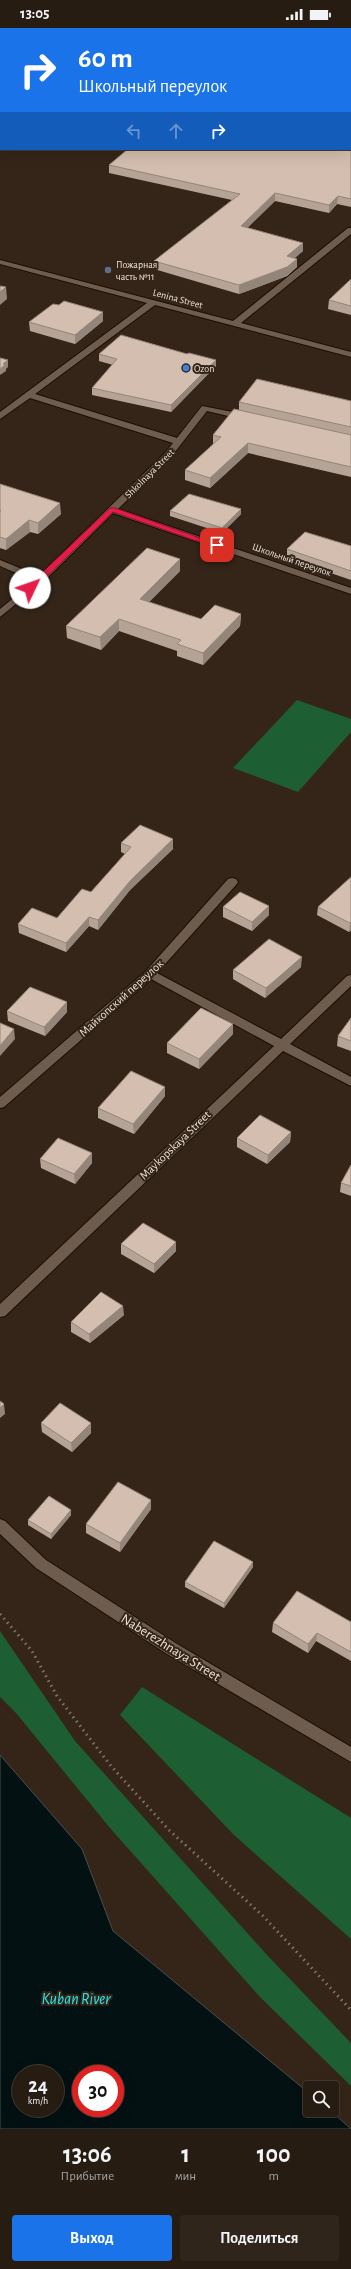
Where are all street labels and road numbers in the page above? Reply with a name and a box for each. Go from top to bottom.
street label: Lenina Street [152,288,205,311]
street label: Shkolnaya Street [123,447,177,500]
street label: Школьный переулок [251,542,333,578]
street label: Майкопский переулок [77,957,166,1039]
street label: Maykopskaya Street [137,1108,213,1182]
street label: Naberezhnaya Street [118,1612,223,1684]

